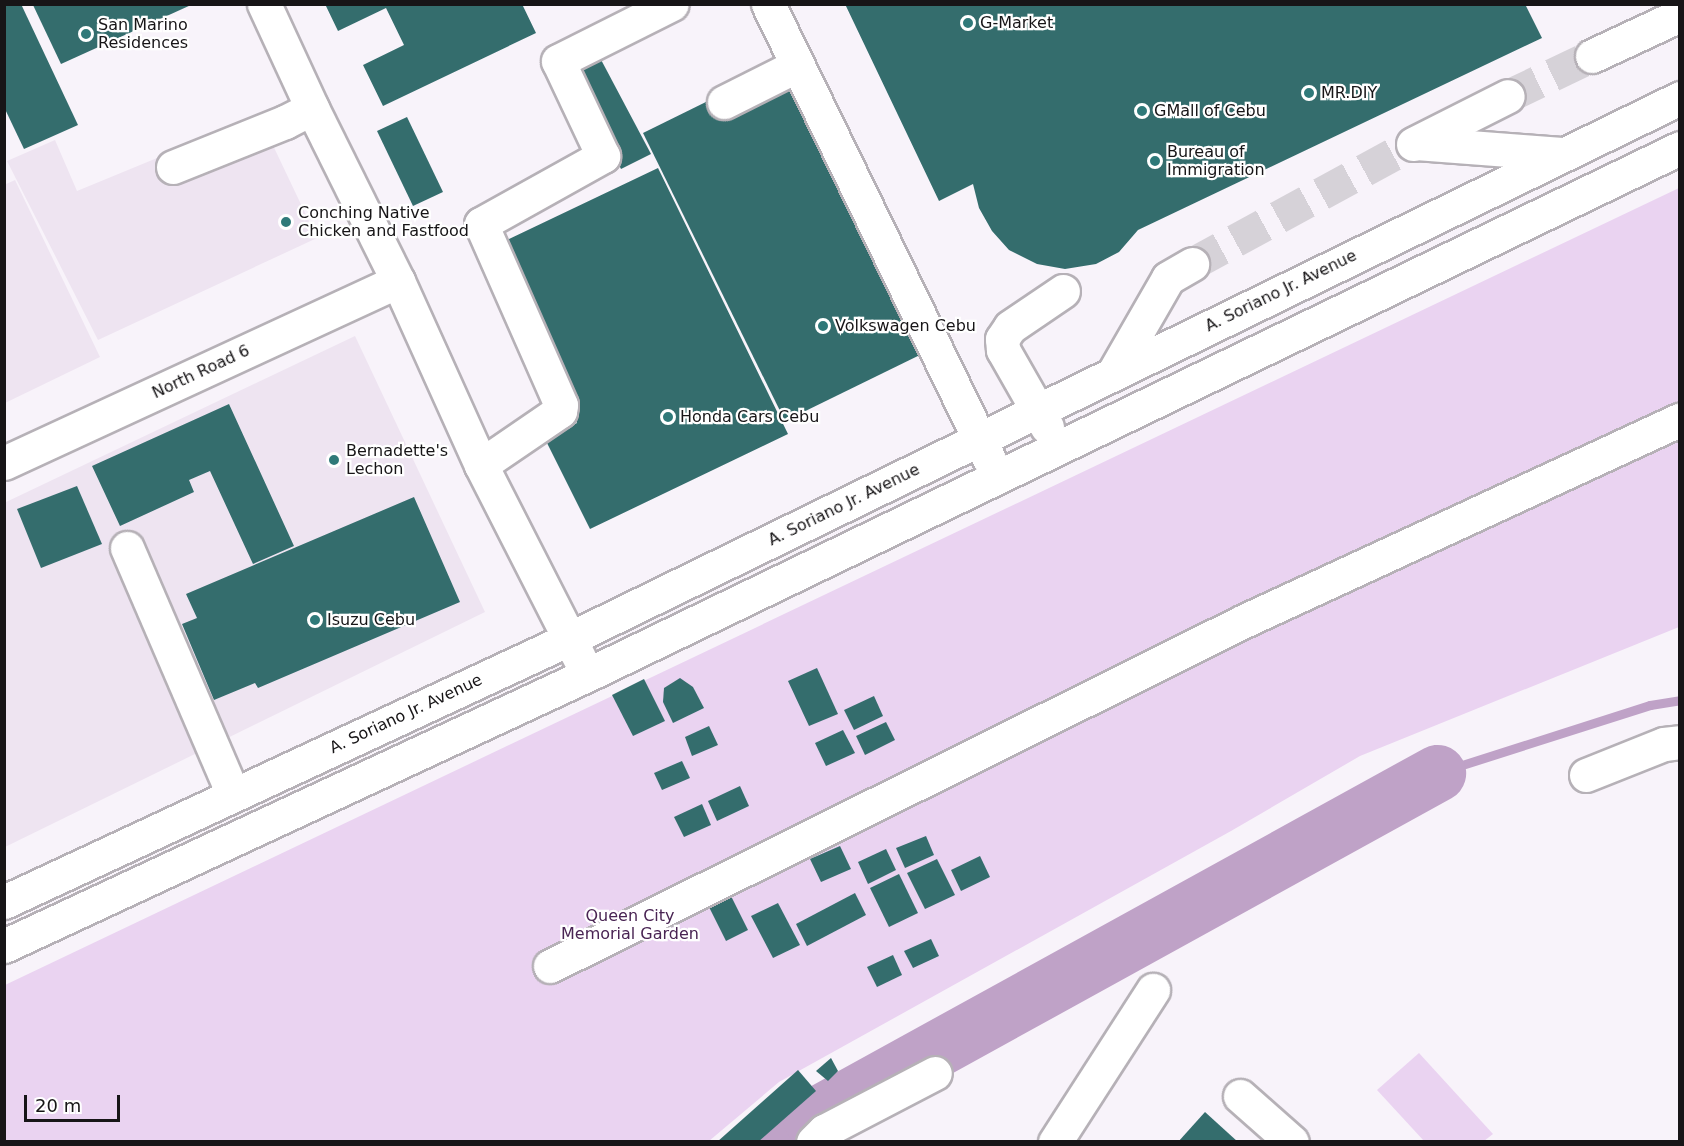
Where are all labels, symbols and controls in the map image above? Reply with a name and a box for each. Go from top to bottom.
place label: G-Market [980,13,1053,33]
place label: San Marino Residences [98,15,188,53]
marker: G-Market [961,16,975,30]
marker: San Marino Residences [79,27,93,41]
place label: MR.DIY [1321,83,1377,103]
marker: MR.DIY [1302,86,1316,100]
place label: GMall of Cebu [1154,101,1266,121]
marker: GMall of Cebu [1135,104,1149,118]
place label: Bureau of Immigration [1167,142,1265,180]
marker: Bureau of Immigration [1148,154,1162,168]
place label: Conching Native Chicken and Fastfood [298,203,469,241]
marker: Conching Native Chicken and Fastfood [279,215,293,229]
street label: A. Soriano Jr. Avenue [1202,246,1360,336]
place label: Volkswagen Cebu [835,316,976,336]
marker: Volkswagen Cebu [816,319,830,333]
street label: North Road 6 [149,341,253,403]
place label: Honda Cars Cebu [680,407,819,427]
marker: Honda Cars Cebu [661,410,675,424]
place label: Bernadette's Lechon [346,441,448,479]
marker: Bernadette's Lechon [327,453,341,467]
street label: A. Soriano Jr. Avenue [765,460,923,550]
place label: Isuzu Cebu [327,610,415,630]
marker: Isuzu Cebu [308,613,322,627]
street label: A. Soriano Jr. Avenue [327,670,485,758]
park label: Queen City Memorial Garden [561,906,699,944]
scale bar [27,1083,123,1121]
text: 20 m [35,1095,81,1116]

